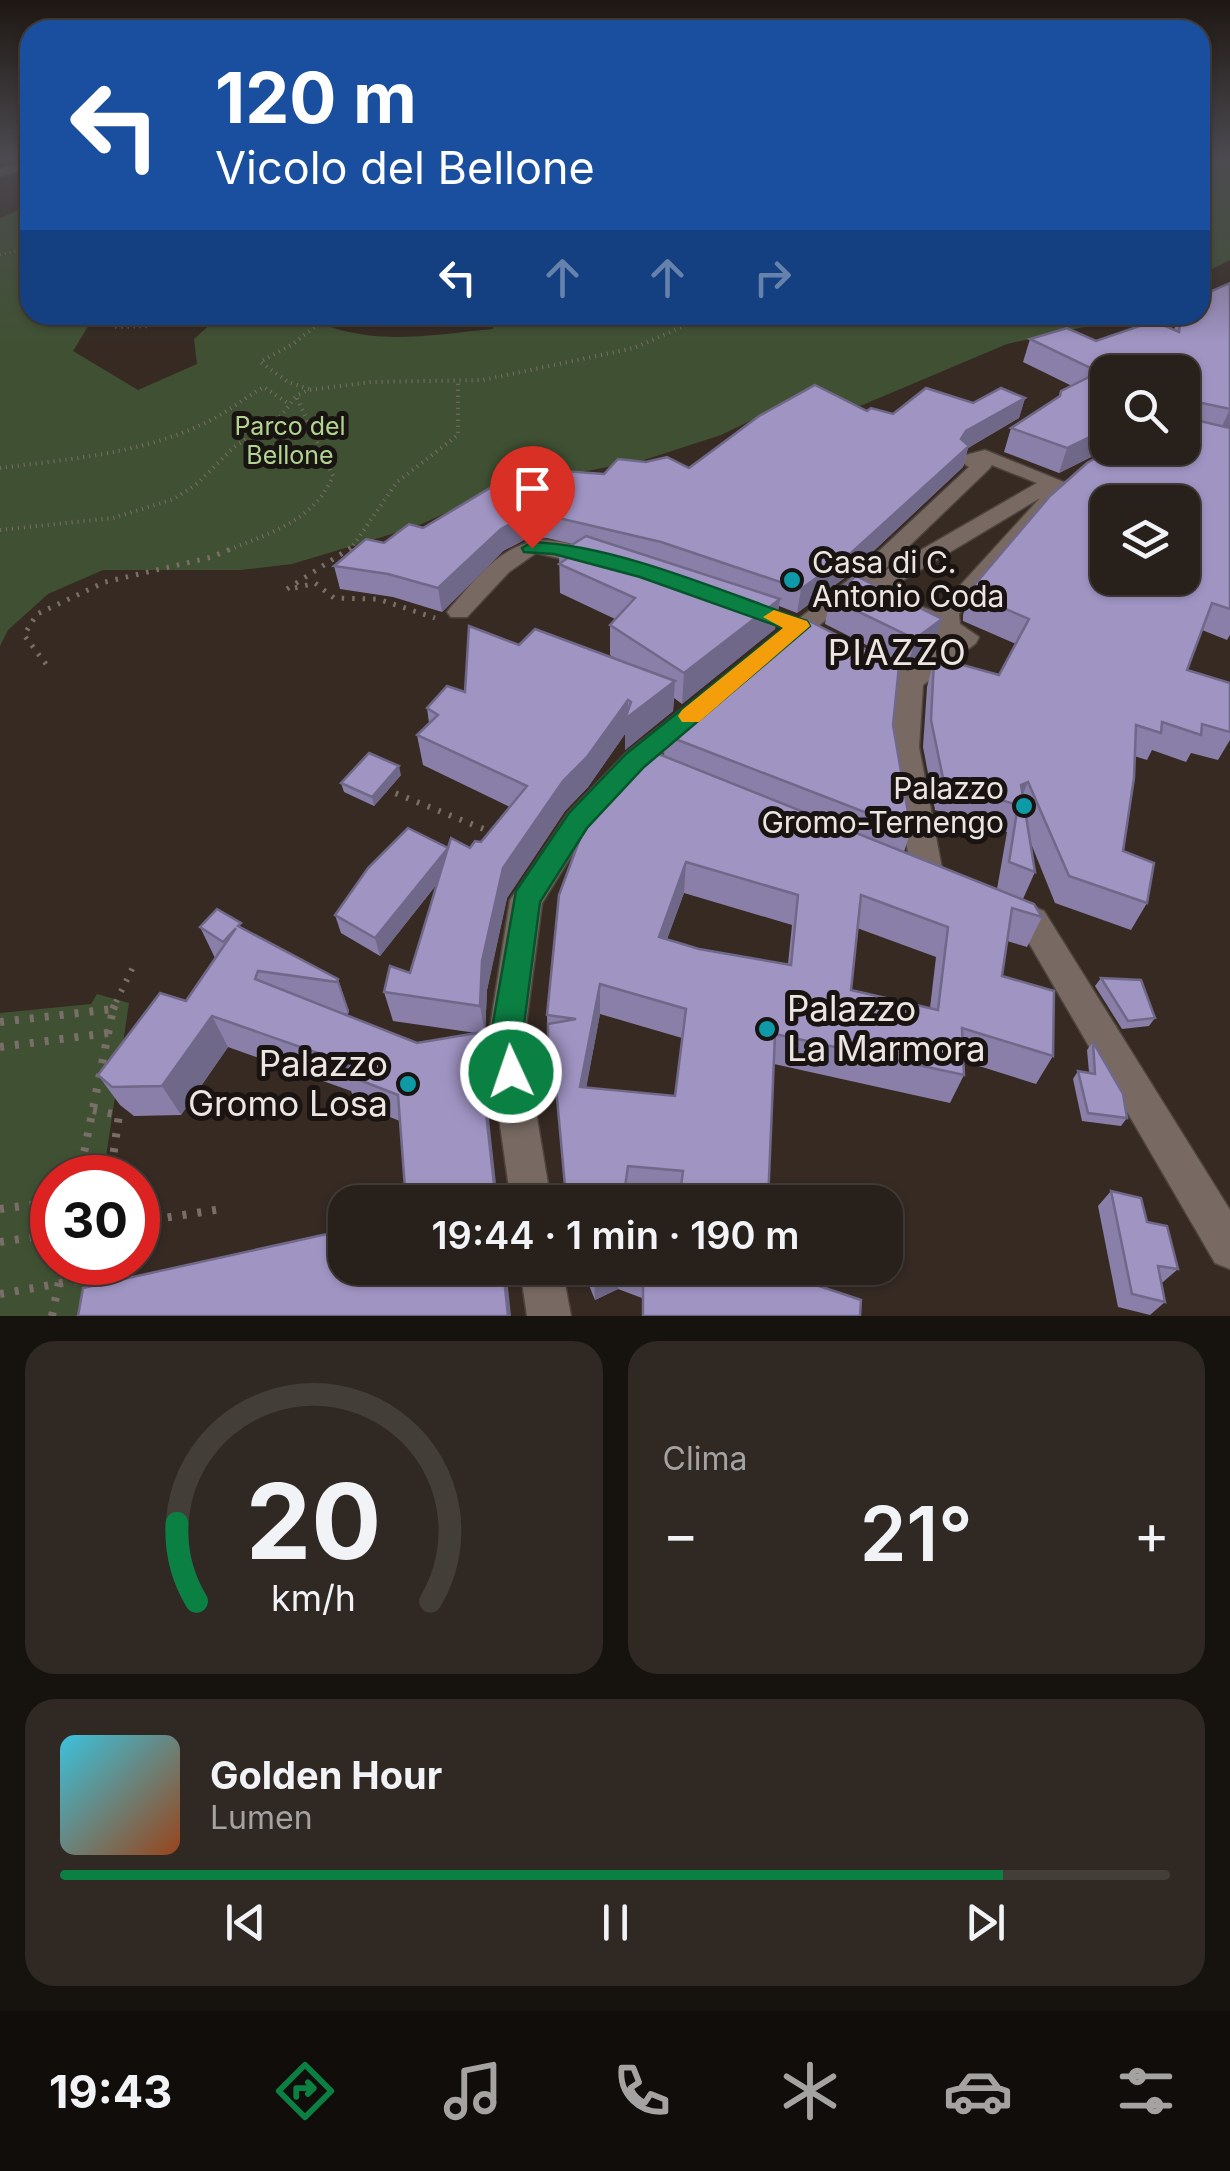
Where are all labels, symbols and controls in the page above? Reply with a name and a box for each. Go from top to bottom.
text: 120 m [215,55,417,140]
icon: left [50,60,180,190]
text: Vicolo del Bellone [215,140,595,195]
icon: left [430,250,485,305]
icon: ahead [535,250,590,305]
icon: ahead [640,250,695,305]
icon: right [745,250,800,305]
map controls [1090,355,1200,595]
button: search [1090,355,1200,465]
park label: Parco del Bellone [234,411,346,470]
pin [490,446,575,549]
icon: arrive [505,461,560,516]
button: layers [1090,485,1200,595]
place label: Casa di C. Antonio Coda [812,544,1004,614]
marker: Casa di C. Antonio Coda [781,569,803,591]
district label: PIAZZO [828,631,968,673]
place label: Palazzo Gromo-Ternengo [761,770,1004,840]
marker: Palazzo Gromo-Ternengo [1013,795,1035,817]
place label: Palazzo La Marmora [787,987,986,1069]
marker: Palazzo La Marmora [756,1018,778,1040]
position arrow [459,1020,563,1124]
place label: Palazzo Gromo Losa [188,1042,388,1124]
marker: Palazzo Gromo Losa [397,1073,419,1095]
speed limit sign: 30 [30,1155,160,1285]
text: 19:44 · 1 min · 190 m [432,1212,799,1258]
text: Clima [663,1439,747,1478]
text: 20 [246,1458,382,1584]
text: 21° [860,1488,973,1579]
text: − [663,1501,699,1567]
text: + [1134,1501,1170,1567]
text: km/h [271,1576,356,1620]
text: Golden Hour [210,1752,442,1798]
text: Lumen [210,1798,313,1837]
icon: previous [218,1895,273,1950]
icon: pause [588,1895,643,1950]
icon: next [958,1895,1013,1950]
icon: directions [270,2056,340,2126]
icon: music [438,2056,508,2126]
icon: phone [607,2056,677,2126]
icon: climate [775,2056,845,2126]
icon: car [943,2056,1013,2126]
icon: filters [1111,2056,1181,2126]
text: 19:43 [49,2064,172,2119]

